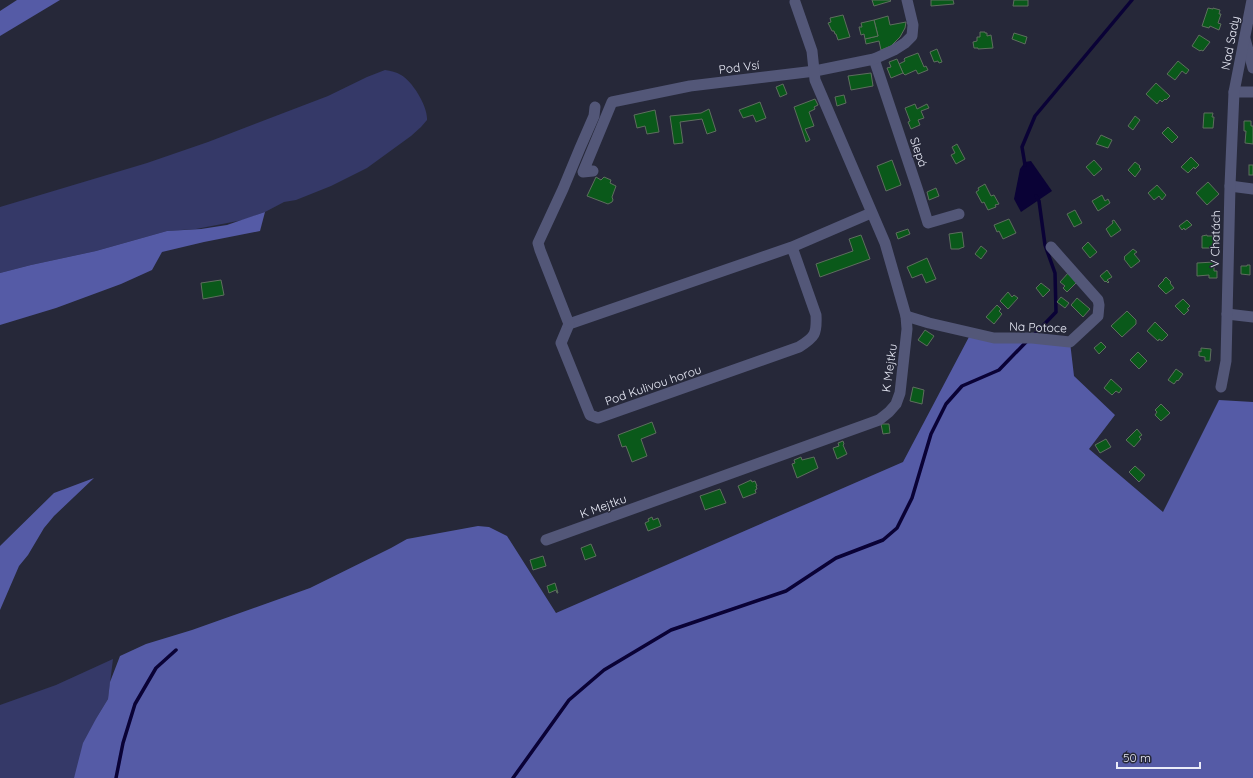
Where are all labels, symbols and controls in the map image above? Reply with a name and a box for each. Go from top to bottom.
street label: Nad Sady [1217,15,1243,71]
street label: Pod Vsí [718,57,761,77]
street label: Slepá [907,135,931,169]
street label: V Chatách [1207,210,1223,268]
street label: Na Potoce [1009,318,1067,336]
street label: K Mejtku [878,343,900,393]
street label: Pod Kulivou horou [603,361,703,409]
street label: K Mejtku [578,491,628,521]
scale bar [1117,744,1200,770]
text: 50 m [1123,750,1151,765]

